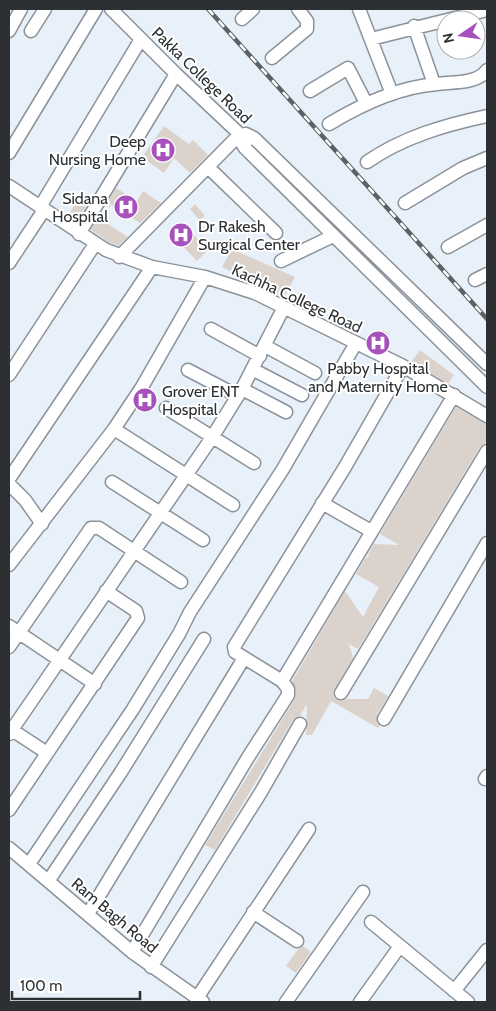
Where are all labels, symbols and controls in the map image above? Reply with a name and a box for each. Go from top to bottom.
north arrow [436,10,486,60]
street label: Pakka College Road [148,23,255,128]
text: N [438,31,458,45]
place label: Deep Nursing Home [49,132,146,169]
hospital icon: Deep Nursing Home [150,137,176,163]
place label: Sidana Hospital [52,189,108,226]
hospital icon: Sidana Hospital [113,194,139,220]
place label: Dr Rakesh Surgical Center [198,217,301,254]
hospital icon: Dr Rakesh Surgical Center [168,222,194,248]
street label: Kachha College Road [229,260,365,337]
hospital icon: Pabby Hospital and Maternity Home [365,330,391,356]
place label: Pabby Hospital and Maternity Home [308,359,448,396]
place label: Grover ENT Hospital [162,382,240,419]
hospital icon: Grover ENT Hospital [132,387,158,413]
street label: Ram Bagh Road [68,874,162,957]
scale bar [12,968,140,1000]
text: 100 m [20,977,62,995]

